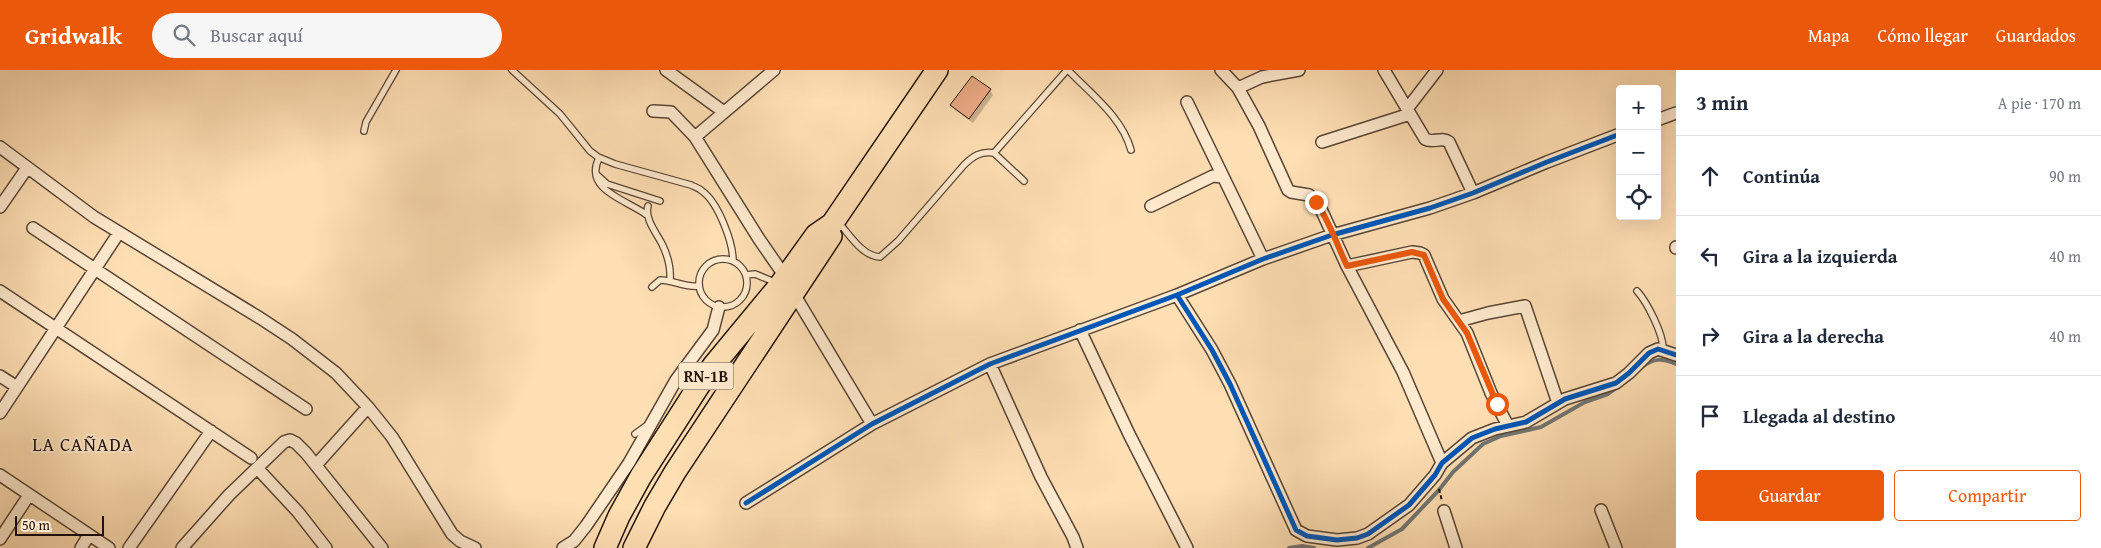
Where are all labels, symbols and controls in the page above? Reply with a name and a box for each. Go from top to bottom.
search box [152,13,502,58]
text: Gridwalk [25,18,122,53]
icon: search [170,21,198,49]
text: Buscar aquí [210,21,303,49]
text: Mapa [1808,22,1850,49]
text: Cómo llegar [1878,22,1968,49]
text: Guardados [1996,22,2076,49]
map controls [1616,85,1661,220]
button: + [1616,85,1661,130]
text: 3 min [1696,87,1748,118]
text: A pie · 170 m [1998,91,2081,115]
button: − [1616,130,1661,175]
icon: ahead [1696,162,1724,190]
text: Continúa [1743,162,1820,190]
text: 90 m [2049,164,2081,188]
button: locate [1616,175,1661,220]
route end [1305,191,1328,214]
icon: left [1696,242,1724,270]
text: Gira a la izquierda [1743,242,1898,270]
text: 40 m [2049,244,2081,268]
icon: right [1696,322,1724,350]
text: Gira a la derecha [1743,322,1884,350]
text: 40 m [2049,324,2081,348]
road number: RN-1B [678,362,734,390]
route start [1486,393,1509,416]
icon: arrive [1696,402,1724,430]
text: Llegada al destino [1743,402,1895,430]
district label: LA CAÑADA [32,430,134,458]
button: Guardar [1696,470,1884,521]
button: Compartir [1894,470,2081,521]
scale bar [15,513,104,536]
text: 50 m [22,515,50,535]

